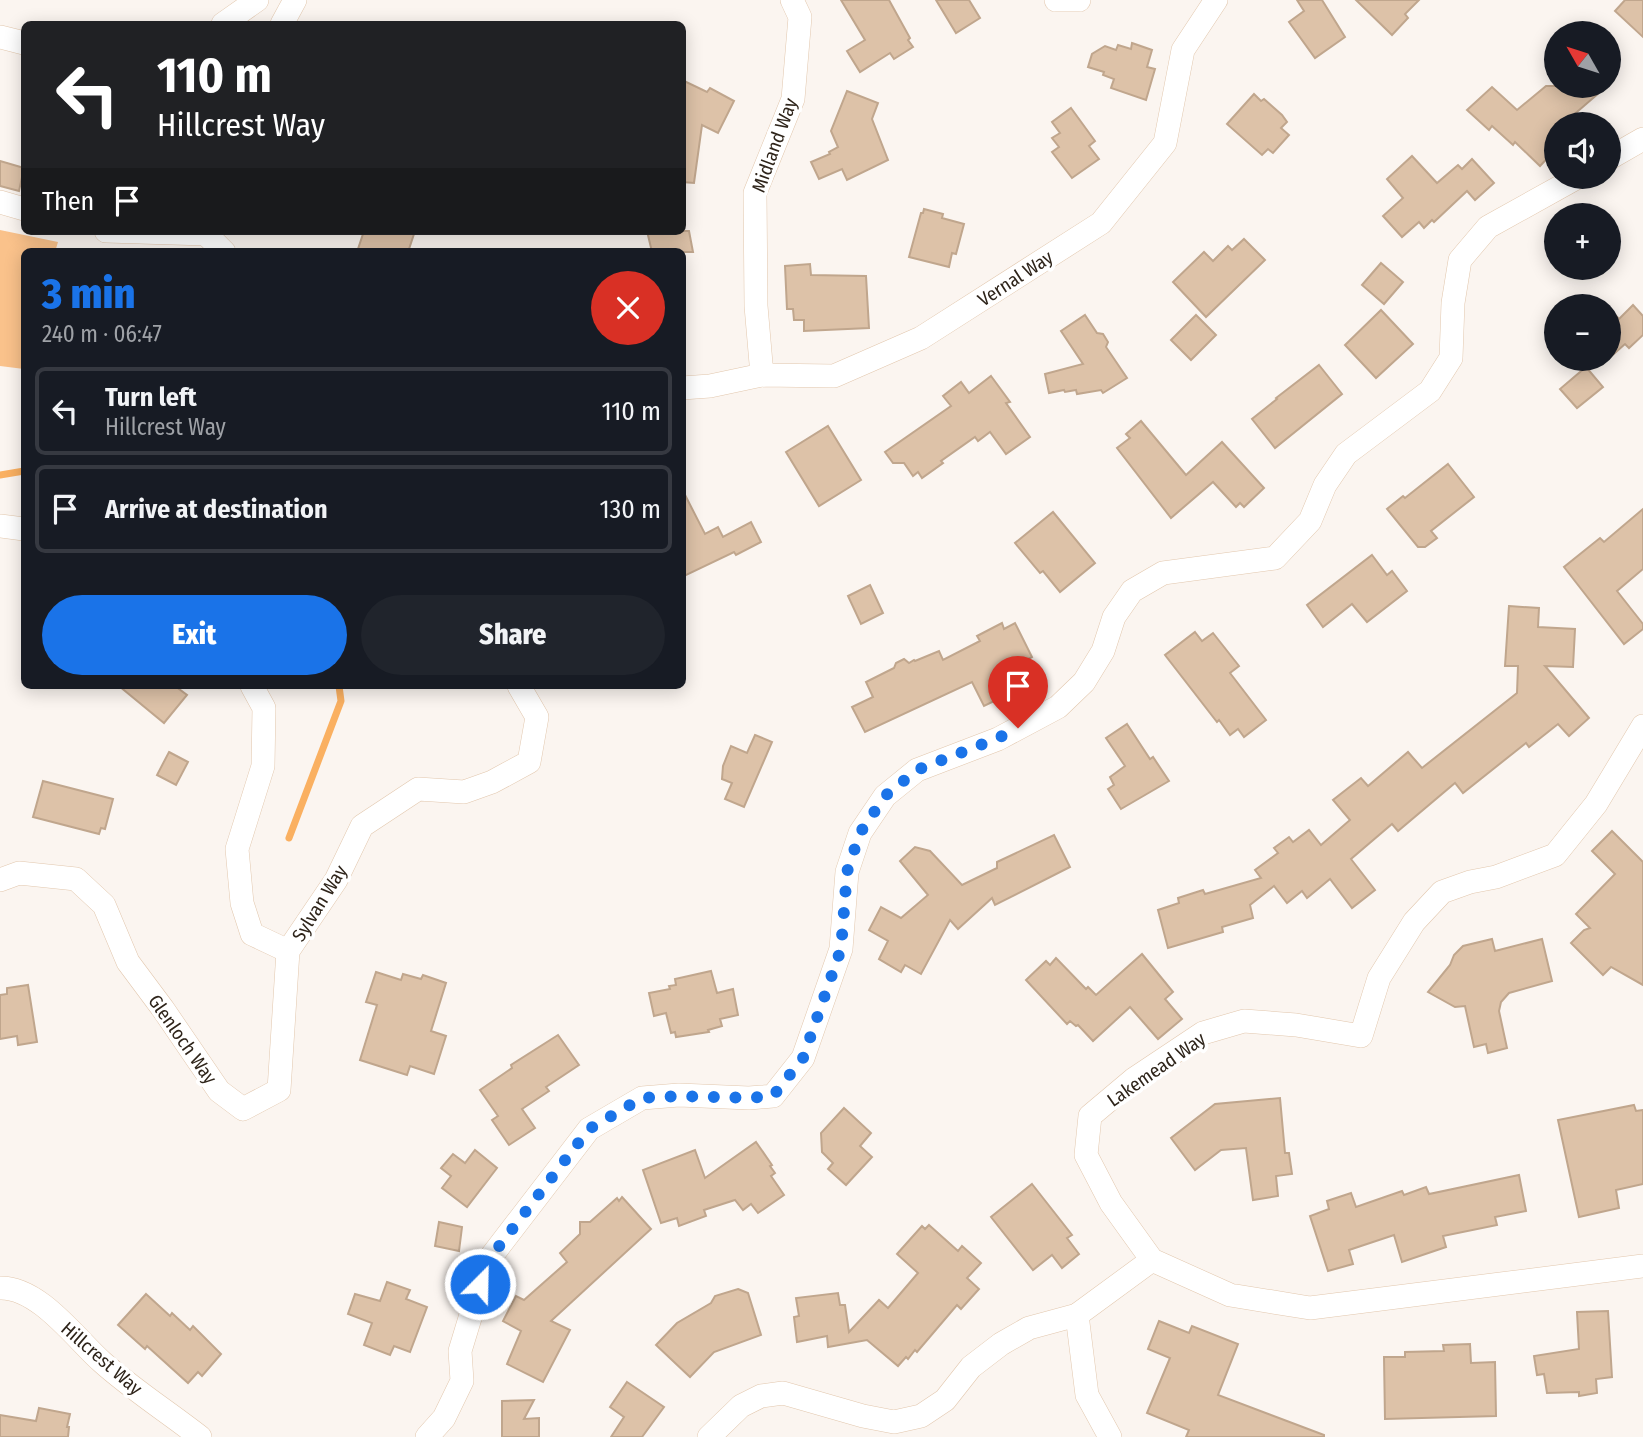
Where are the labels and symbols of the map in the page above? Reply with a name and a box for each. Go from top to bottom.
north arrow [1544,21,1620,98]
street label: Midland Way [747,94,802,195]
street label: Vernal Way [973,245,1058,311]
pin [988,656,1048,728]
street label: Sylvan Way [287,860,352,946]
street label: Glenloch Way [143,990,222,1089]
street label: Lakemead Way [1103,1027,1210,1112]
position arrow [443,1247,517,1321]
street label: Hillcrest Way [56,1317,147,1400]

